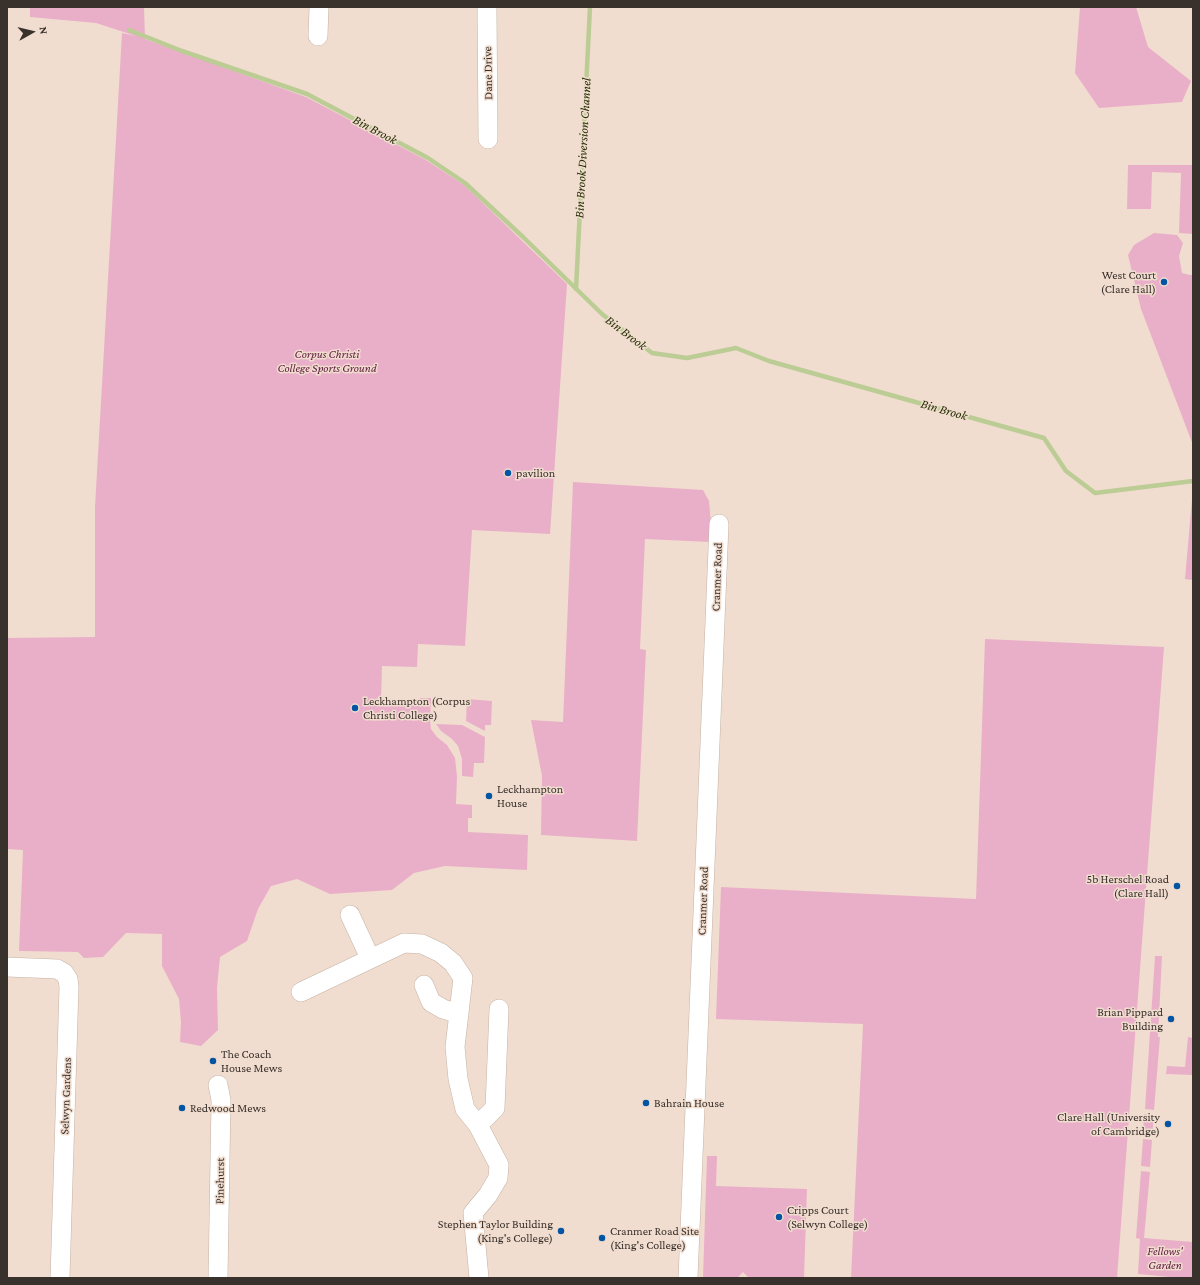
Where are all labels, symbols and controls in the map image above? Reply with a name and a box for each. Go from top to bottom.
north arrow [12,12,52,52]
text: N [37,26,50,35]
street label: Dane Drive [480,46,496,100]
water label: Bin Brook Diversion Channel [572,77,594,219]
water label: Bin Brook [350,112,400,148]
place label: West Court (Clare Hall) [1101,268,1156,296]
marker: West Court (Clare Hall) [1159,277,1169,287]
water label: Bin Brook [602,312,650,354]
park label: Corpus Christi College Sports Ground [277,347,377,375]
water label: Bin Brook [919,396,969,424]
place label: pavilion [516,466,555,480]
marker: pavilion [503,468,513,478]
street label: Cranmer Road [709,542,725,612]
place label: Leckhampton (Corpus Christi College) [363,694,470,722]
marker: Leckhampton (Corpus Christi College) [350,703,360,713]
place label: Leckhampton House [497,782,563,810]
marker: Leckhampton House [484,791,494,801]
street label: Cranmer Road [695,866,711,936]
place label: 5b Herschel Road (Clare Hall) [1087,872,1169,900]
marker: 5b Herschel Road (Clare Hall) [1172,881,1182,891]
place label: Brian Pippard Building [1097,1005,1163,1033]
marker: Brian Pippard Building [1166,1014,1176,1024]
place label: The Coach House Mews [221,1047,282,1075]
marker: The Coach House Mews [208,1056,218,1066]
street label: Selwyn Gardens [57,1057,75,1135]
place label: Bahrain House [654,1096,724,1110]
marker: Bahrain House [641,1098,651,1108]
place label: Redwood Mews [190,1101,266,1115]
marker: Redwood Mews [177,1103,187,1113]
place label: Clare Hall (University of Cambridge) [1057,1110,1160,1138]
marker: Clare Hall (University of Cambridge) [1163,1119,1173,1129]
street label: Pinehurst [212,1158,228,1204]
place label: Cripps Court (Selwyn College) [787,1203,868,1231]
marker: Cripps Court (Selwyn College) [774,1212,784,1222]
place label: Stephen Taylor Building (King's College) [438,1217,553,1245]
place label: Cranmer Road Site (King's College) [610,1224,699,1252]
marker: Stephen Taylor Building (King's College) [556,1226,566,1236]
marker: Cranmer Road Site (King's College) [597,1233,607,1243]
park label: Fellows' Garden [1147,1244,1183,1272]

